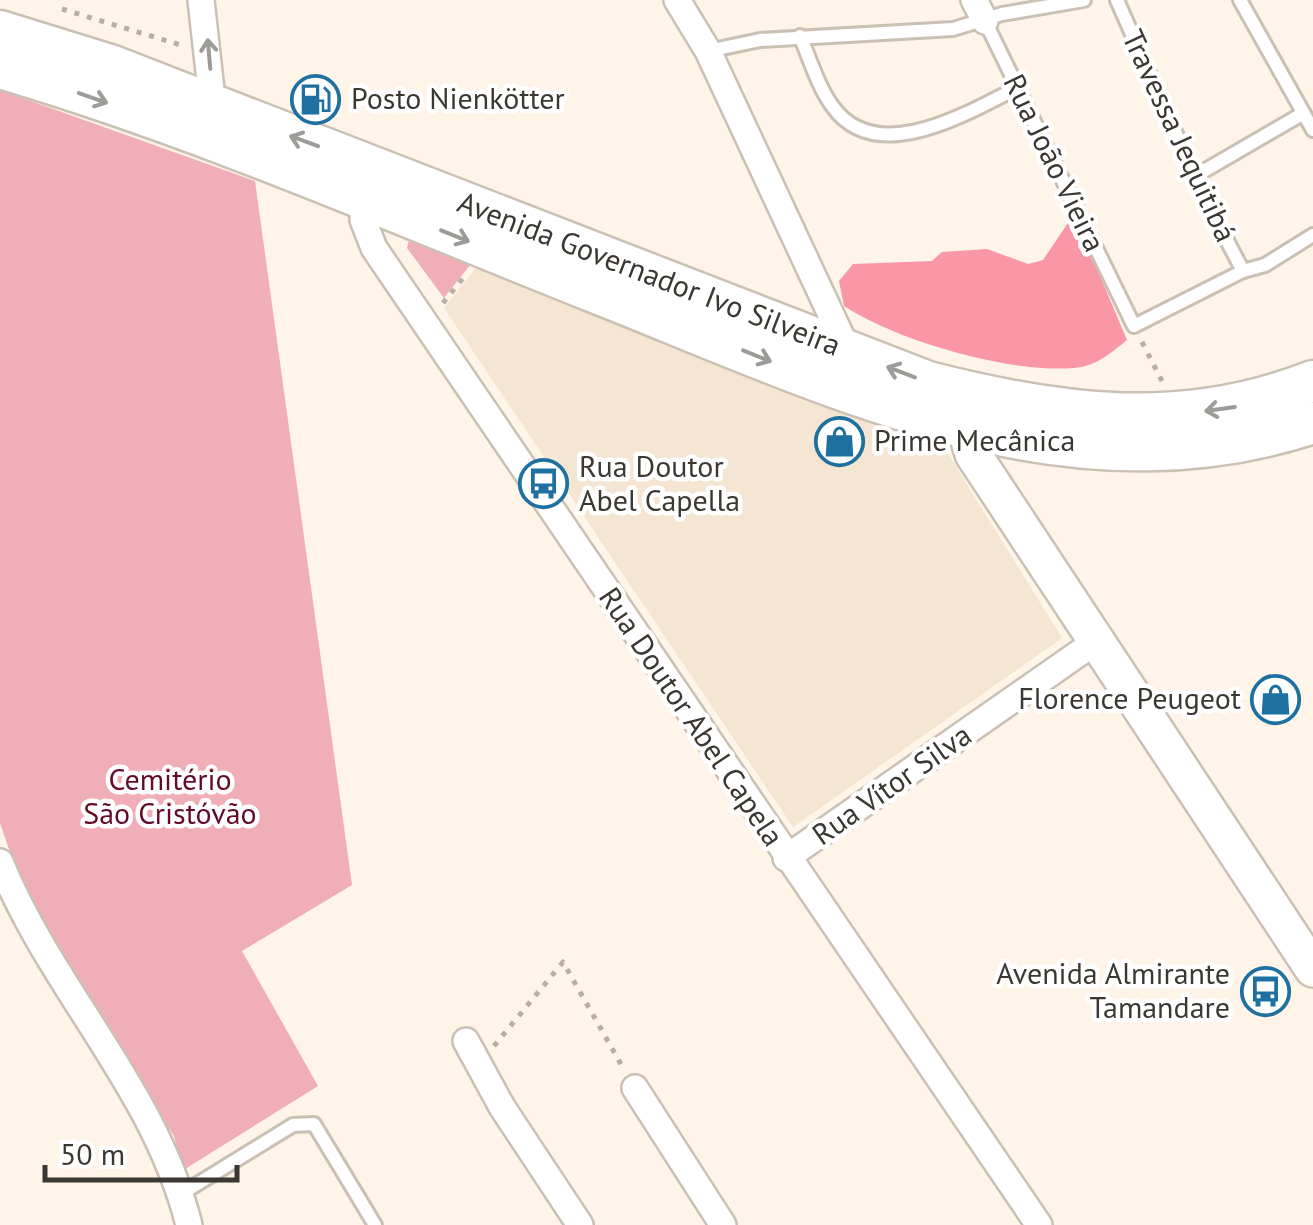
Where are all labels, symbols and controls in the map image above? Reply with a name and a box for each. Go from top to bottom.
street label: Travessa Jequitibá [1114,23,1246,248]
one-way arrow [199,38,218,70]
street label: Rua João Vieira [996,67,1115,258]
fuel station icon: Posto Nienkötter [290,73,342,125]
place label: Posto Nienkötter [351,78,565,117]
one-way arrow [76,90,107,108]
one-way arrow [288,130,320,148]
street label: Avenida Governador Ivo Silveira [453,181,846,364]
one-way arrow [439,229,469,247]
one-way arrow [741,348,772,366]
one-way arrow [886,361,916,379]
one-way arrow [1204,401,1237,419]
shop icon: Prime Mecânica [813,415,865,467]
place label: Prime Mecânica [874,420,1075,459]
place label: Rua Doutor Abel Capella [579,446,740,519]
bus stop icon: Rua Doutor Abel Capella [518,458,570,510]
street label: Rua Doutor Abel Capela [591,579,793,853]
shop icon: Florence Peugeot [1250,673,1302,725]
place label: Florence Peugeot [1018,678,1241,717]
street label: Rua Vítor Silva [804,715,978,853]
park label: Cemitério São Cristóvão [83,759,257,832]
place label: Avenida Almirante Tamandare [996,953,1230,1026]
bus stop icon: Avenida Almirante Tamandare [1239,965,1291,1017]
scale bar [45,1120,238,1182]
text: 50 m [60,1134,125,1173]

